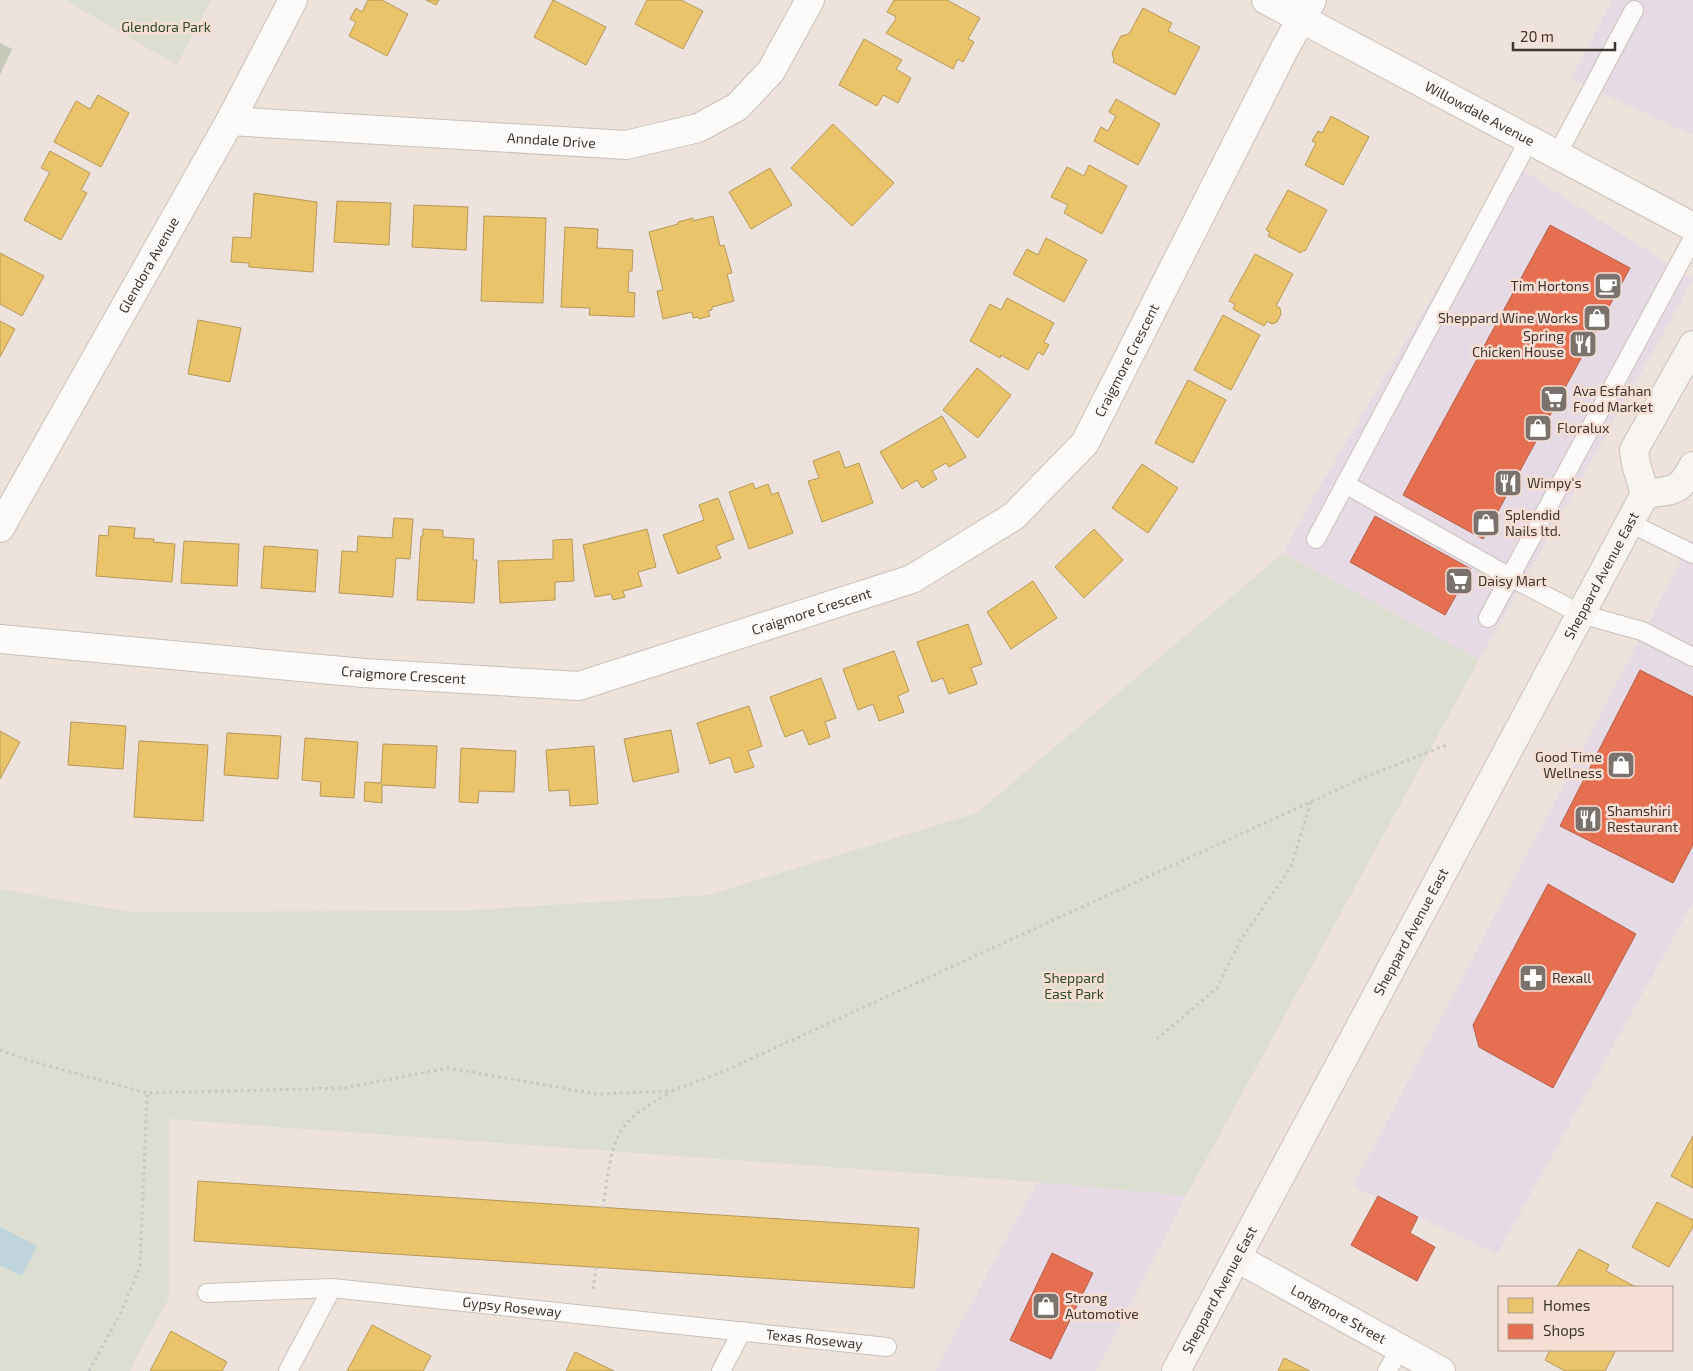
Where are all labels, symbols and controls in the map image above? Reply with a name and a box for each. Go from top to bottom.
park label: Glendora Park [121,18,211,35]
scale bar [1513,20,1616,52]
text: 20 m [1520,27,1554,45]
street label: Willowdale Avenue [1422,77,1538,149]
street label: Anndale Drive [507,129,596,151]
street label: Glendora Avenue [114,214,182,316]
cafe icon: Tim Hortons [1593,271,1623,301]
place label: Tim Hortons [1511,277,1589,294]
street label: Craigmore Crescent [1091,301,1162,420]
shop icon: Sheppard Wine Works [1582,303,1612,333]
place label: Sheppard Wine Works [1438,309,1578,326]
place label: Spring Chicken House [1472,327,1564,360]
restaurant icon: Spring Chicken House [1568,329,1598,359]
place label: Ava Esfahan Food Market [1573,382,1653,415]
supermarket icon: Ava Esfahan Food Market [1539,384,1569,414]
shop icon: Floralux [1523,413,1553,443]
place label: Floralux [1557,419,1610,436]
restaurant icon: Wimpy's [1493,468,1523,498]
place label: Wimpy's [1527,474,1582,491]
place label: Splendid Nails ltd. [1505,506,1561,539]
shop icon: Splendid Nails ltd. [1471,508,1501,538]
street label: Sheppard Avenue East [1560,509,1642,642]
supermarket icon: Daisy Mart [1444,566,1474,596]
place label: Daisy Mart [1478,572,1547,589]
street label: Craigmore Crescent [749,584,873,638]
street label: Craigmore Crescent [340,662,466,687]
place label: Good Time Wellness [1535,748,1602,781]
shop icon: Good Time Wellness [1606,750,1636,780]
place label: Shamshiri Restaurant [1607,802,1678,835]
restaurant icon: Shamshiri Restaurant [1573,804,1603,834]
street label: Sheppard Avenue East [1369,865,1451,998]
pharmacy icon: Rexall [1518,963,1548,993]
park label: Sheppard East Park [1044,969,1104,1002]
place label: Rexall [1552,969,1592,986]
street label: Sheppard Avenue East [1178,1223,1260,1356]
street label: Longmore Street [1288,1281,1389,1347]
legend [1498,1286,1673,1351]
place label: Strong Automotive [1065,1289,1139,1322]
shop icon: Strong Automotive [1031,1291,1061,1321]
street label: Gypsy Roseway [462,1293,563,1320]
text: Homes [1543,1296,1590,1314]
text: Shops [1543,1321,1585,1339]
street label: Texas Roseway [765,1325,864,1352]

